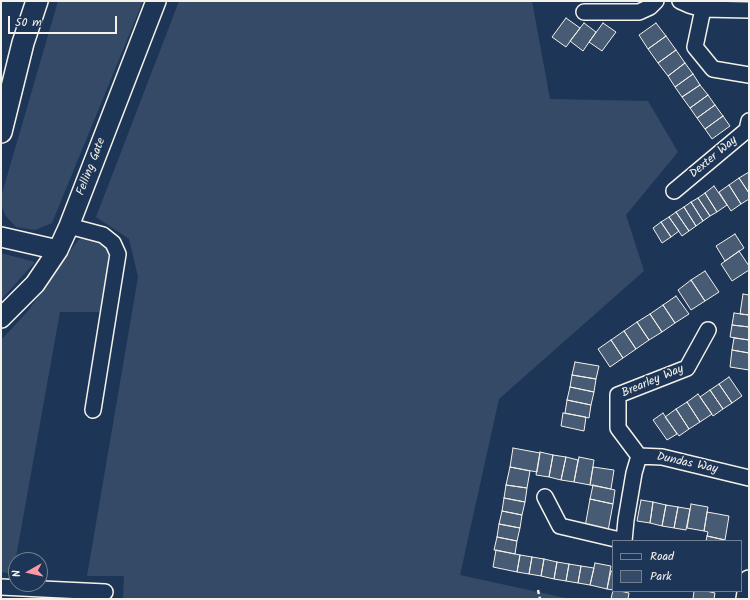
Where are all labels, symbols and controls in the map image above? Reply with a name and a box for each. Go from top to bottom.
scale bar [10,8,119,34]
text: 50 m [15,13,42,32]
street label: Dexter Way [687,134,741,182]
street label: Felling Gate [74,136,110,198]
street label: Brearley Way [620,362,686,402]
street label: Dundas Way [655,451,719,477]
legend [612,540,742,592]
text: Road [650,547,674,566]
north arrow [8,552,48,592]
text: Park [650,567,672,586]
text: N [8,569,27,578]

